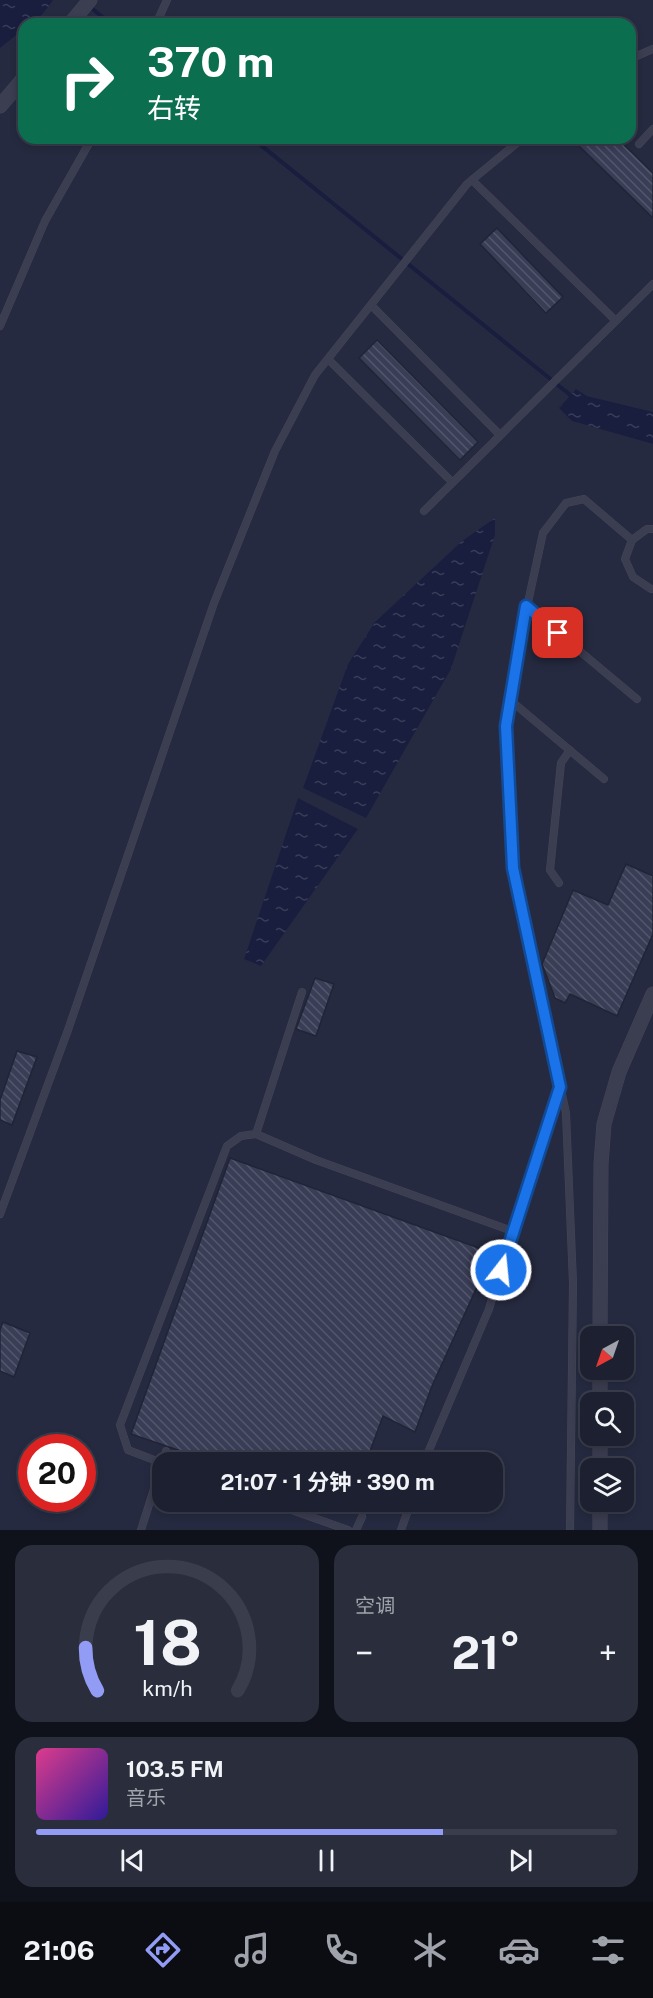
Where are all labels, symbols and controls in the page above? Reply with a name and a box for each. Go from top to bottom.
text: 370 m [147,37,274,86]
icon: right [48,42,126,120]
text: 右转 [147,92,201,124]
pin [532,607,583,658]
icon: arrive [541,616,574,649]
position arrow [469,1238,533,1302]
north arrow [580,1326,634,1380]
map controls [580,1326,634,1512]
button: search [580,1392,634,1446]
speed limit sign: 20 [18,1434,96,1512]
button: layers [580,1458,634,1512]
text: 21:07 · 1 分钟 · 390 m [220,1469,435,1495]
text: 空调 [355,1594,395,1618]
text: 18 [133,1606,201,1679]
text: 21° [451,1626,521,1679]
text: − [355,1634,373,1672]
text: + [599,1634,617,1672]
text: km/h [142,1676,192,1701]
text: 103.5 FM [126,1756,224,1782]
text: 音乐 [126,1786,166,1810]
icon: previous [116,1844,149,1877]
icon: pause [310,1844,343,1877]
icon: next [504,1844,537,1877]
icon: directions [142,1929,184,1971]
icon: music [231,1929,273,1971]
icon: phone [320,1929,362,1971]
icon: climate [409,1929,451,1971]
icon: car [498,1929,540,1971]
icon: filters [587,1929,629,1971]
text: 21:06 [24,1934,95,1966]

